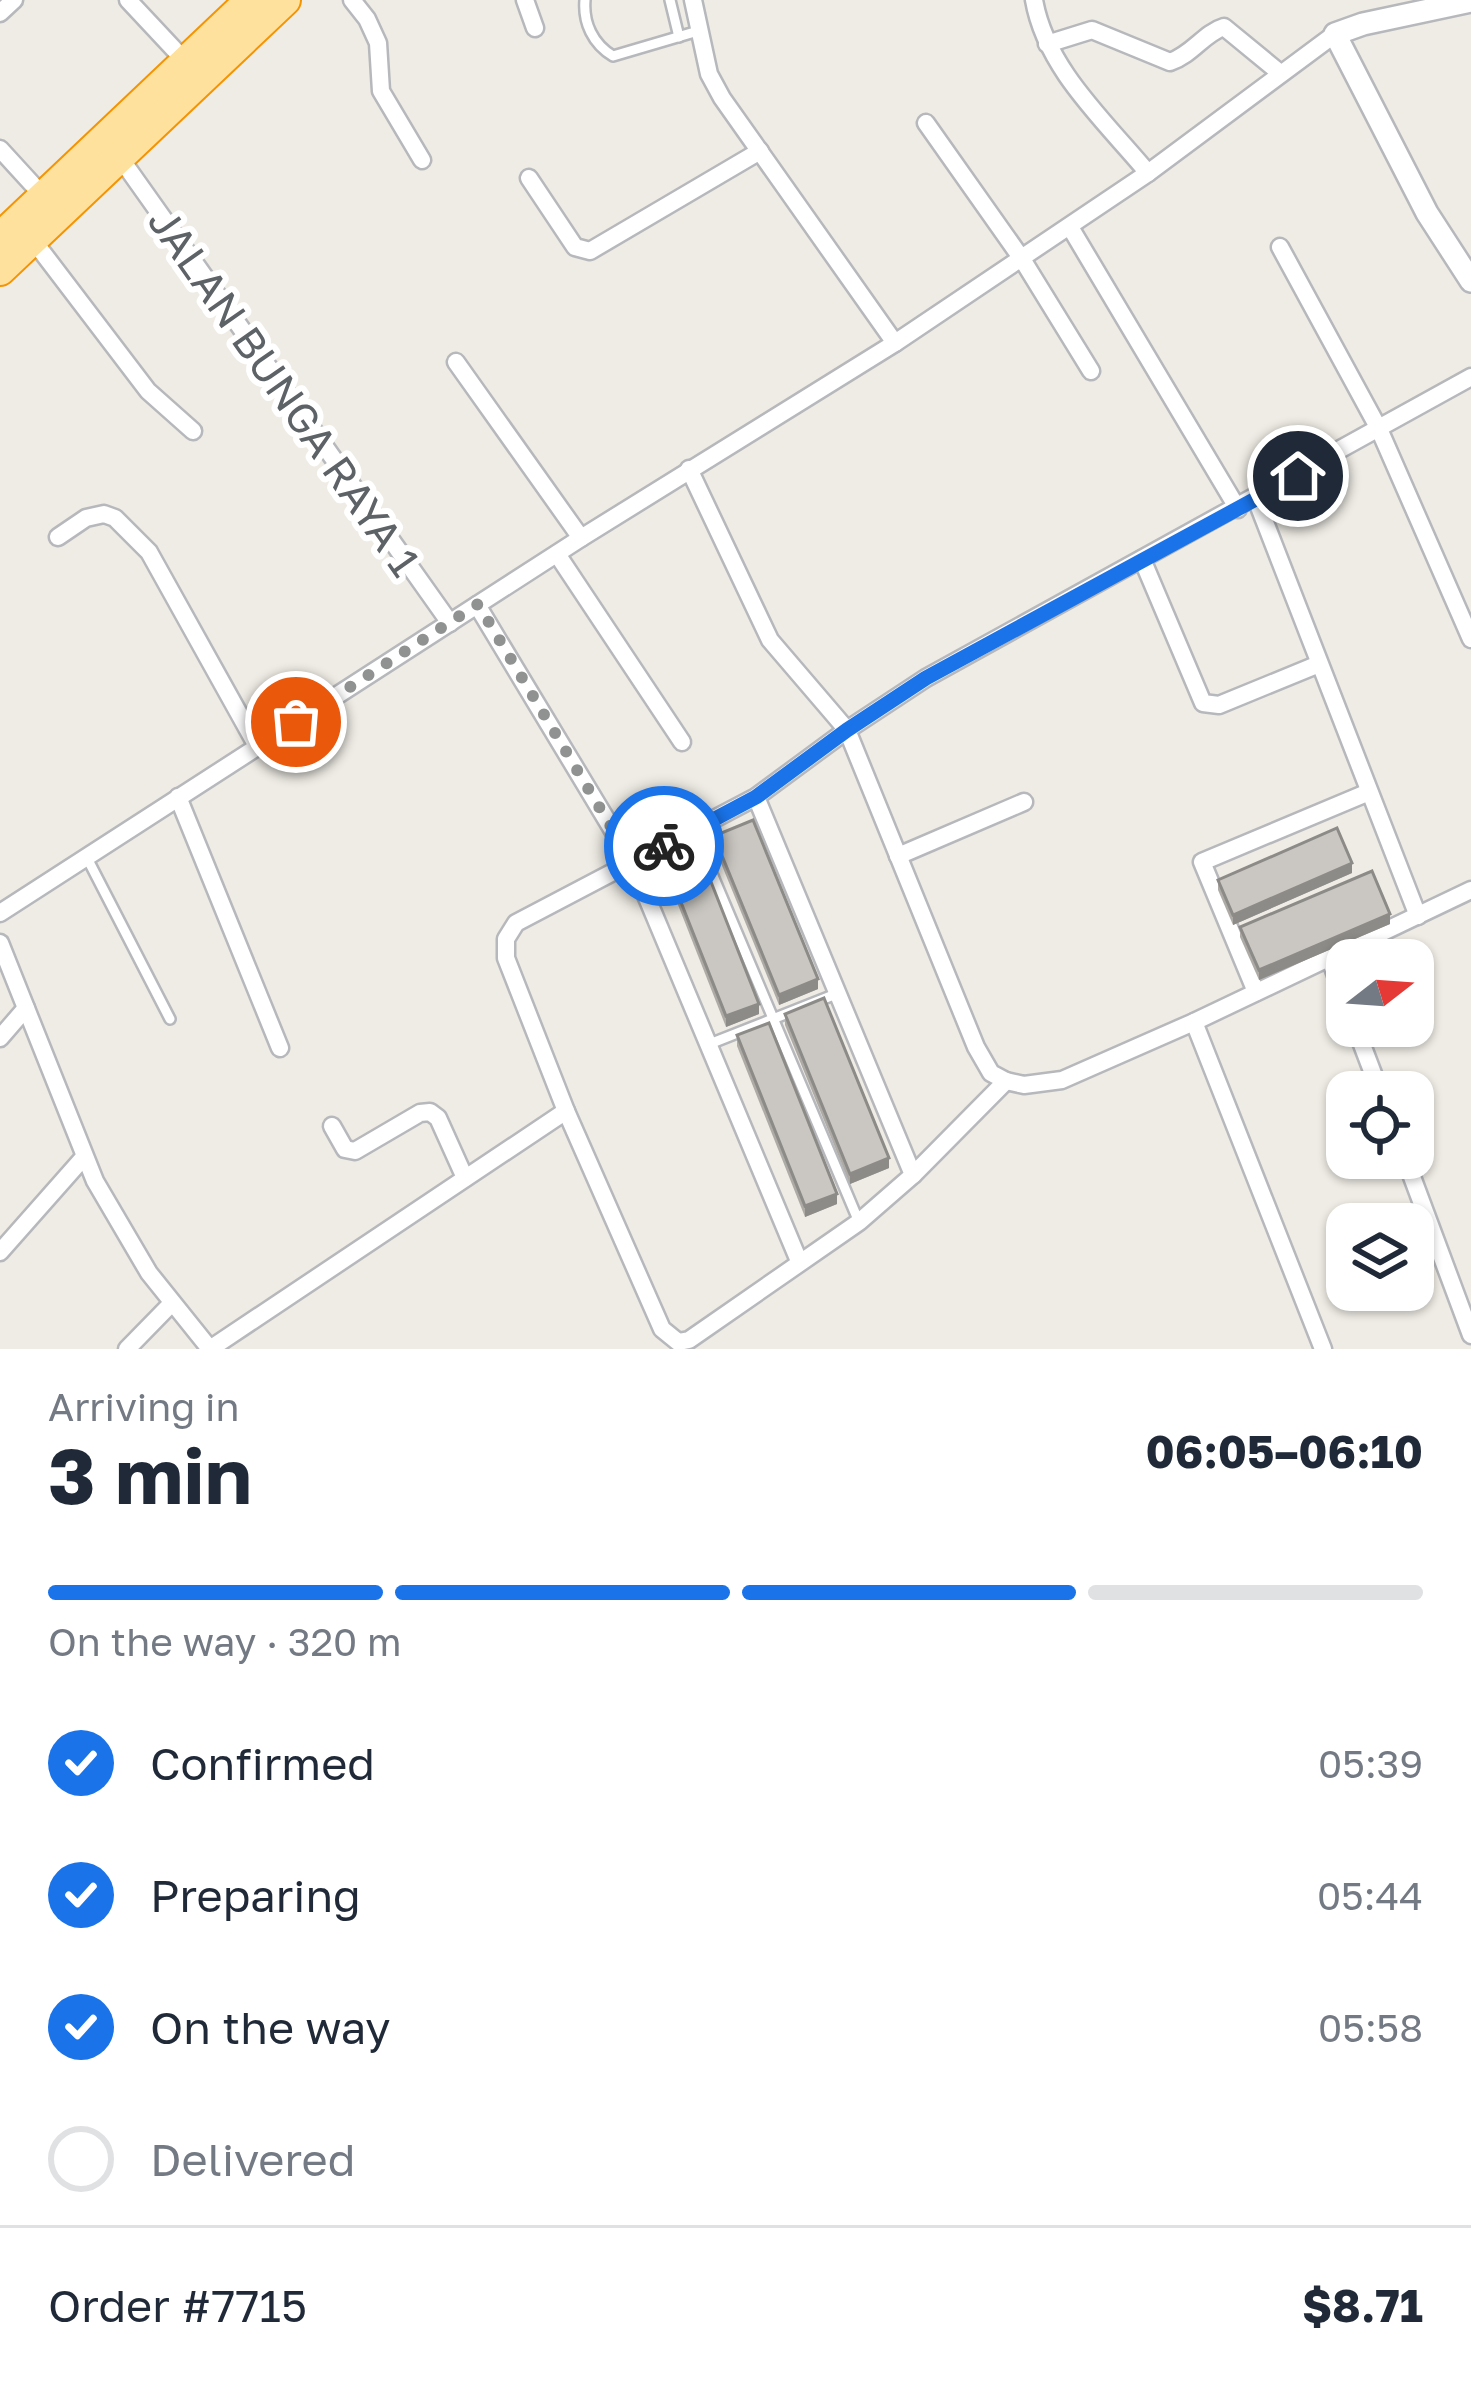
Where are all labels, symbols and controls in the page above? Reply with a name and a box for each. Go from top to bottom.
street label: JALAN BUNGA RAYA 1 [139,197,431,585]
pin [1247,425,1349,527]
icon: home [1265,443,1331,509]
pin [245,671,347,773]
icon: bag [263,689,329,755]
courier [604,786,724,906]
icon: bike [631,813,697,879]
north arrow [1326,939,1434,1047]
map controls [1326,939,1434,1311]
button: locate [1326,1071,1434,1179]
button: layers [1326,1203,1434,1311]
text: Arriving in [48,1383,239,1430]
text: 06:05–06:10 [1146,1424,1423,1478]
text: 3 min [48,1428,252,1521]
text: On the way · 320 m [48,1618,402,1665]
icon: check [48,1730,114,1796]
text: Confirmed [150,1736,375,1790]
text: 05:39 [1318,1740,1423,1787]
icon: check [48,1862,114,1928]
text: Preparing [150,1868,361,1922]
text: 05:44 [1317,1872,1423,1919]
icon: check [48,1994,114,2060]
text: On the way [150,2000,391,2054]
text: 05:58 [1318,2004,1423,2051]
text: Delivered [150,2132,355,2186]
text: Order #7715 [48,2278,307,2332]
text: $8.71 [1302,2278,1423,2332]

